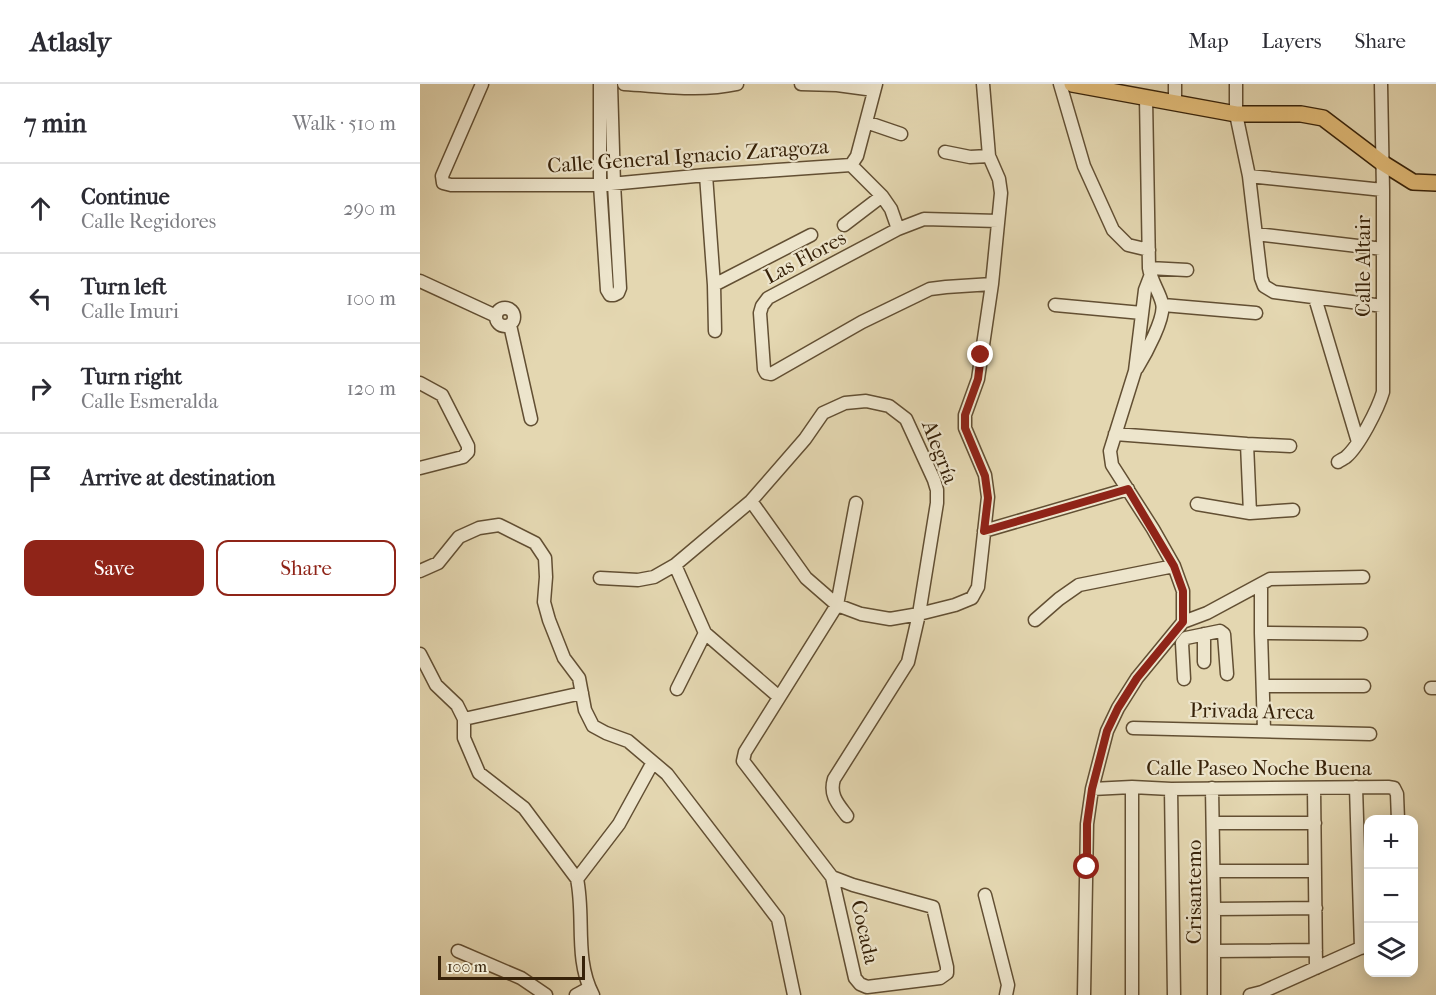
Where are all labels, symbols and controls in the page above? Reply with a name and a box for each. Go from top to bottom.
text: Atlasly [30,25,111,58]
text: Map [1188,29,1229,53]
text: Layers [1262,29,1321,53]
text: Share [1354,29,1406,53]
text: 7 min [24,108,87,139]
text: Walk · 510 m [292,112,396,135]
street label: Calle General Ignacio Zaragoza [547,134,830,178]
text: Continue [81,184,170,210]
icon: ahead [24,192,57,225]
text: 290 m [343,197,396,220]
text: Calle Regidores [81,210,216,233]
street label: Calle Altair [1351,215,1375,317]
street label: Las Flores [760,225,850,289]
text: Turn left [81,274,167,300]
icon: left [24,282,57,315]
text: 100 m [346,287,396,310]
text: Calle Imuri [81,300,179,323]
route end [967,341,993,367]
text: Turn right [81,364,182,390]
icon: right [24,372,57,405]
text: 120 m [347,377,396,400]
text: Calle Esmeralda [81,390,218,413]
street label: Alegría [917,416,963,487]
icon: arrive [24,462,57,495]
text: Arrive at destination [81,465,275,491]
button: Save [24,540,204,596]
button: Share [216,540,396,596]
street label: Privada Areca [1189,698,1315,724]
street label: Calle Paseo Noche Buena [1146,756,1372,780]
map controls [1364,815,1418,977]
button: + [1364,815,1418,869]
street label: Crisantemo [1182,840,1206,944]
route start [1073,853,1099,879]
button: − [1364,869,1418,923]
street label: Cocada [846,898,884,967]
button: layers [1364,923,1418,977]
scale bar [438,953,585,980]
text: 100 m [447,957,487,976]

